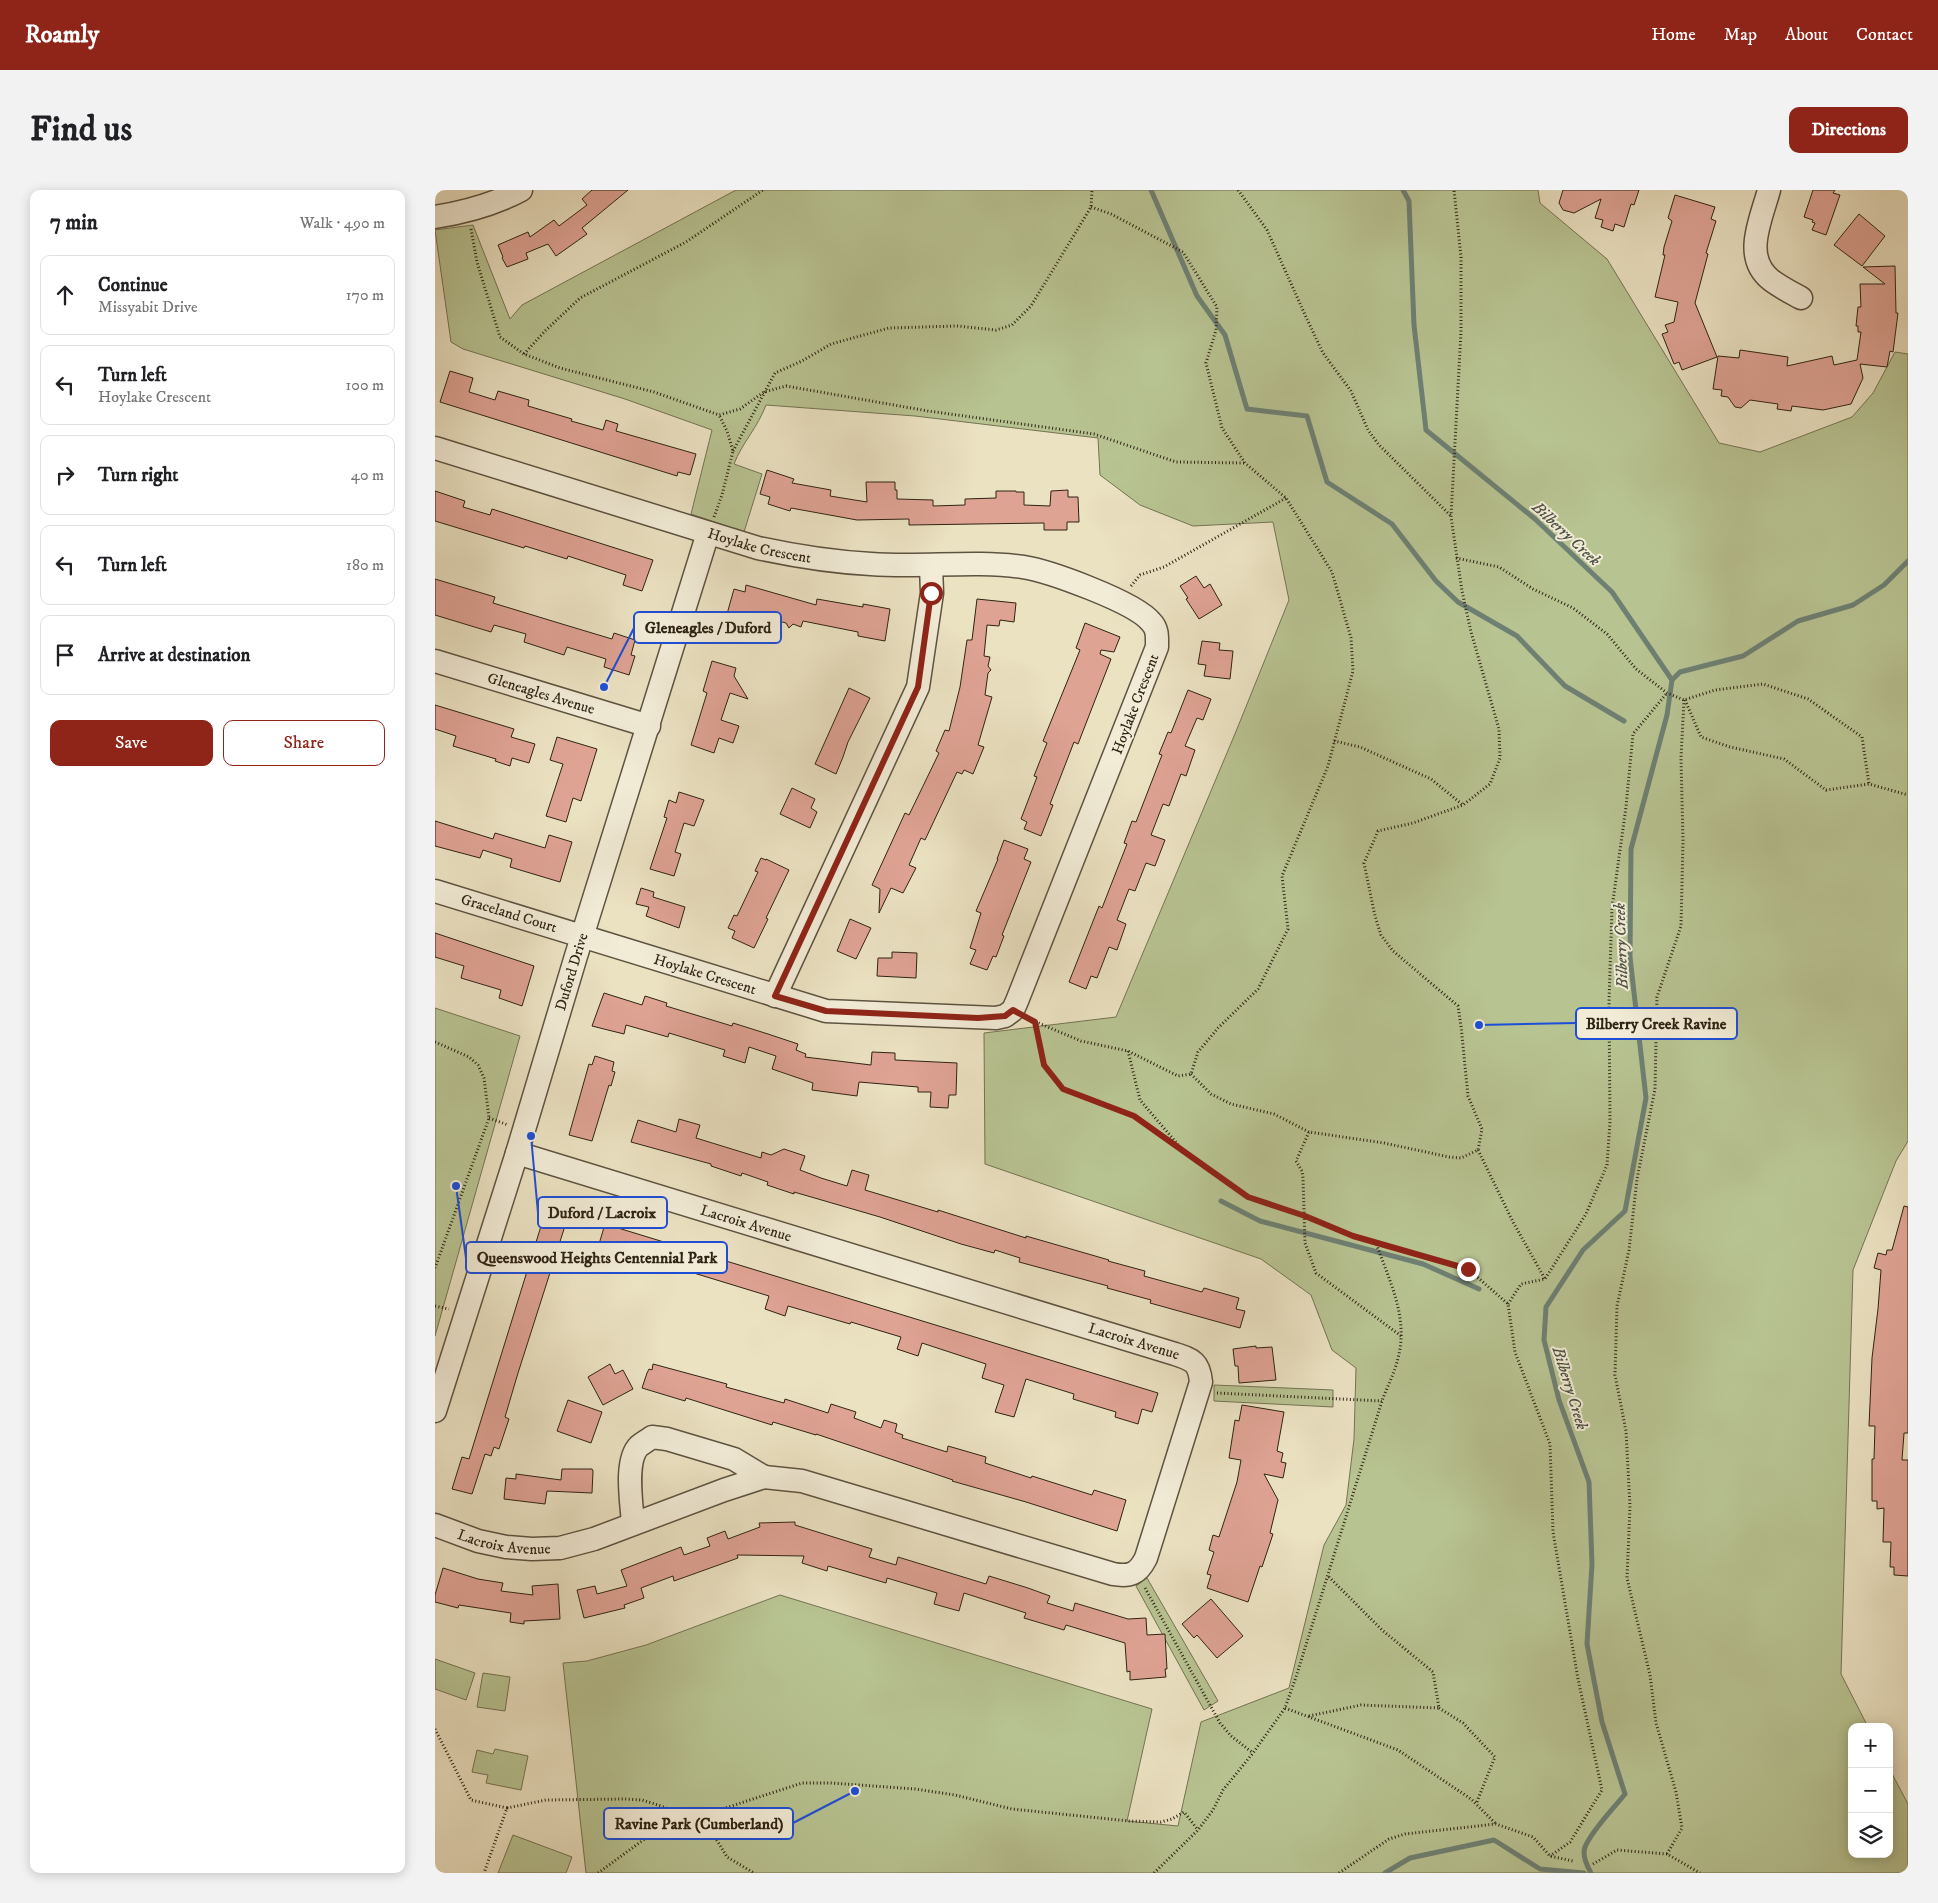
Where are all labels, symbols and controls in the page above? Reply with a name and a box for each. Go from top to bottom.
text: Roamly [25,20,99,50]
text: Home [1651,24,1696,46]
text: Map [1724,24,1757,46]
text: About [1785,24,1828,46]
text: Contact [1856,24,1913,46]
button: Directions [1789,107,1908,153]
text: Find us [30,108,132,152]
text: 7 min [50,210,98,236]
text: Walk · 490 m [300,213,385,233]
text: Continue [98,274,168,297]
icon: ahead [51,281,79,309]
text: 170 m [346,285,384,305]
text: Missyabit Drive [98,297,198,317]
text: Turn left [98,364,167,387]
icon: left [51,371,79,399]
text: 100 m [346,375,384,395]
text: Hoylake Crescent [98,387,211,407]
icon: right [51,461,79,489]
text: Turn right [98,464,178,487]
text: 40 m [351,465,384,485]
water label: Bilberry Creek [1527,496,1605,571]
street label: Hoylake Crescent [705,524,813,568]
icon: left [51,551,79,579]
text: Turn left [98,554,167,577]
text: 180 m [346,555,384,575]
route start [920,582,943,605]
callout: Gleneagles / Duford [634,612,781,643]
text: Gleneagles / Duford [645,618,772,638]
icon: arrive [51,641,79,669]
text: Arrive at destination [98,644,250,667]
street label: Hoylake Crescent [1108,651,1163,757]
street label: Gleneagles Avenue [485,669,597,719]
button: Save [50,720,213,766]
button: Share [223,720,385,766]
street label: Graceland Court [459,890,559,937]
water label: Bilberry Creek [1609,902,1633,990]
street label: Duford Drive [551,931,593,1013]
street label: Hoylake Crescent [651,950,759,999]
callout: Bilberry Creek Ravine [1576,1008,1737,1039]
text: Bilberry Creek Ravine [1586,1014,1727,1034]
callout: Duford / Lacroix [538,1197,667,1228]
street label: Lacroix Avenue [698,1201,794,1246]
text: Duford / Lacroix [548,1203,656,1223]
callout: Queenswood Heights Centennial Park [466,1242,727,1273]
text: Queenswood Heights Centennial Park [477,1248,718,1268]
route end [1457,1258,1480,1281]
street label: Lacroix Avenue [1086,1319,1182,1364]
water label: Bilberry Creek [1548,1343,1592,1433]
street label: Lacroix Avenue [455,1525,551,1559]
map controls [1848,1723,1893,1858]
button: + [1848,1723,1893,1768]
button: − [1848,1768,1893,1813]
callout: Ravine Park (Cumberland) [604,1808,793,1839]
button: layers [1848,1813,1893,1858]
text: Ravine Park (Cumberland) [614,1814,784,1834]

